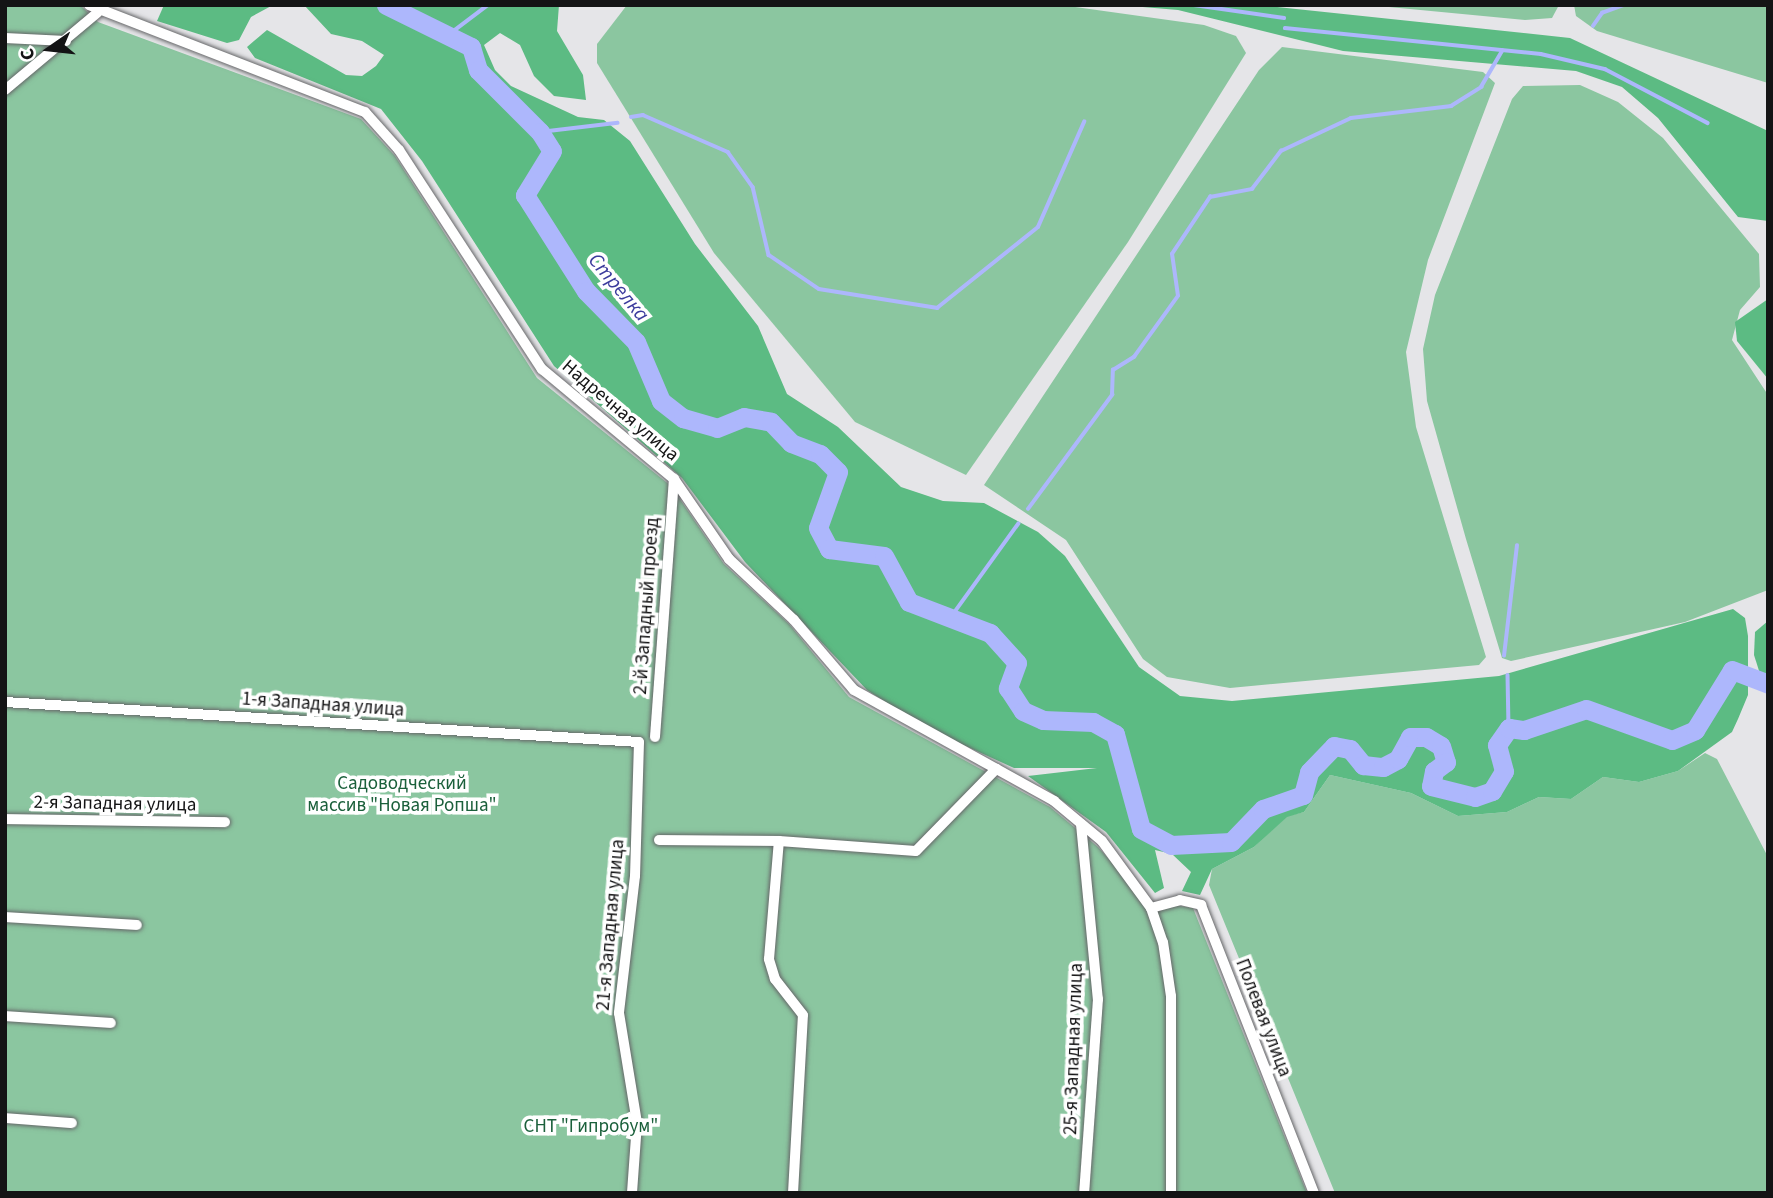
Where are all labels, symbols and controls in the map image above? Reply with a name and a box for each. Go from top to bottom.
north arrow [14,14,84,84]
text: С [14,46,43,63]
water label: Стрелка [583,248,655,326]
street label: Надречная улица [557,355,683,467]
street label: 2-й Западный проезд [629,517,665,695]
street label: 1-я Западная улица [241,688,405,722]
park label: Садоводческий массив "Новая Ропша" [307,773,497,817]
street label: 2-я Западная улица [33,791,197,817]
street label: 21-я Западная улица [592,838,630,1012]
street label: Полевая улица [1230,956,1296,1080]
street label: 25-я Западная улица [1060,963,1088,1135]
park label: СНТ "Гипробум" [524,1116,658,1138]

